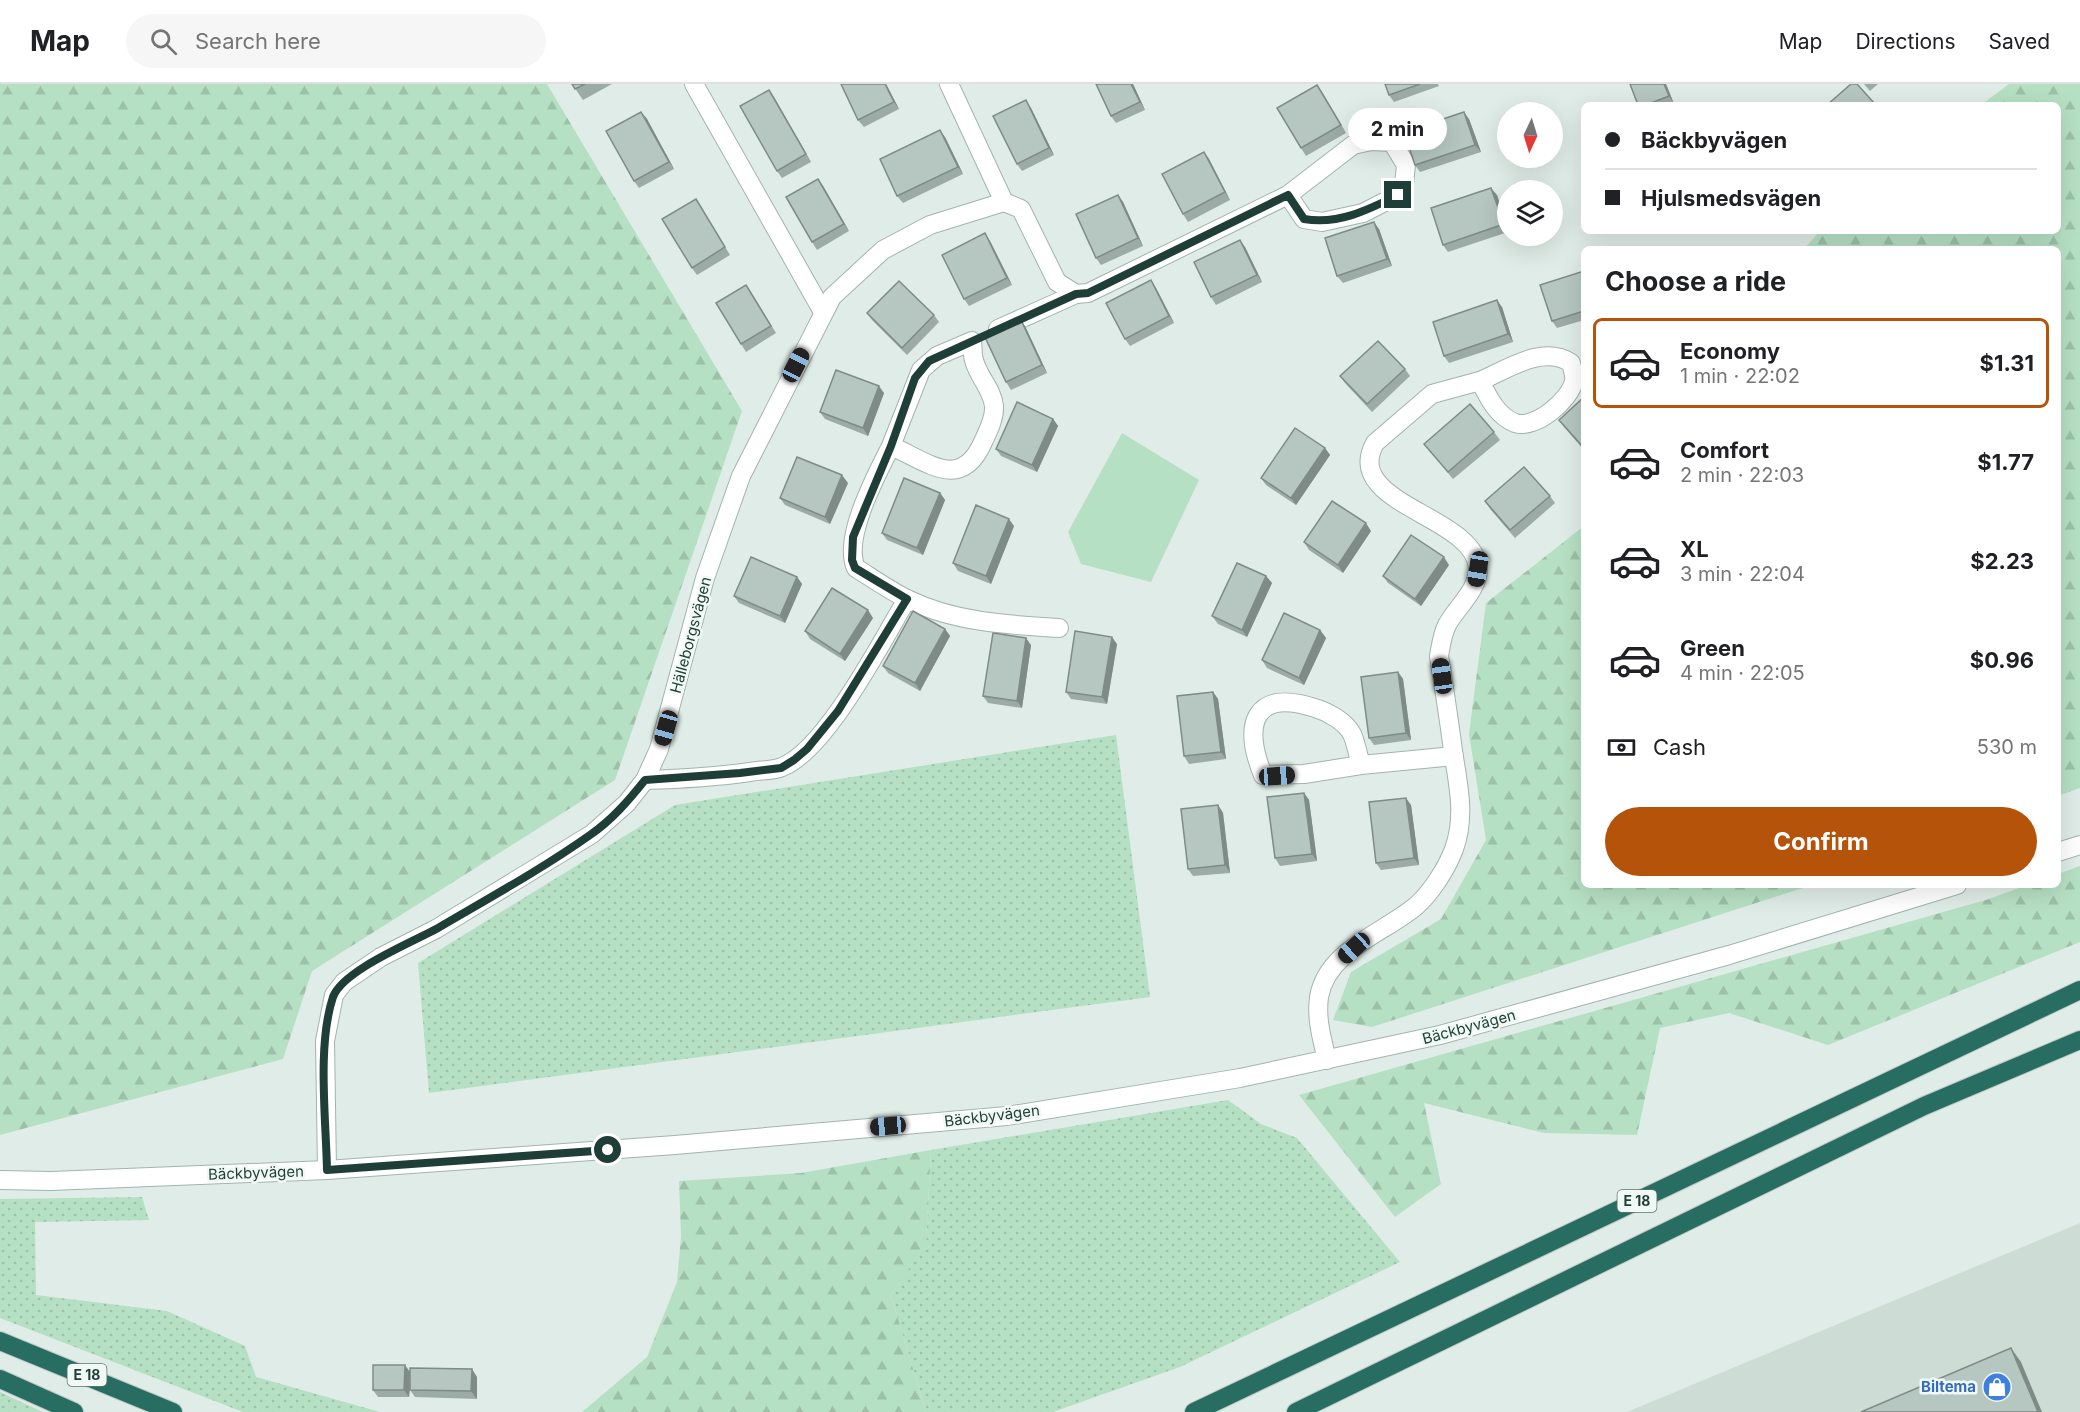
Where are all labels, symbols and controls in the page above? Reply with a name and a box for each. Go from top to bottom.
search box [126,14,546,68]
text: Map [30,24,90,58]
icon: search [147,25,180,58]
text: Search here [195,28,321,54]
text: Map [1779,29,1822,54]
text: Directions [1855,29,1956,54]
text: Saved [1989,29,2050,54]
north arrow [1497,102,1563,168]
map controls [1497,102,1563,246]
callout: 2 min [1348,108,1448,150]
text: 2 min [1371,117,1424,141]
text: Bäckbyvägen [1641,127,1787,153]
button: layers [1497,180,1563,246]
route end [1384,181,1411,208]
text: Hjulsmedsvägen [1641,185,1821,211]
text: Choose a ride [1605,265,1786,298]
icon: car [1608,336,1662,390]
text: Economy [1680,338,1780,364]
car [780,345,812,385]
text: $1.31 [1980,350,2034,376]
text: 1 min · 22:02 [1680,364,1800,388]
icon: car [1608,435,1662,489]
text: Comfort [1680,437,1769,463]
text: $1.77 [1977,449,2034,475]
text: 2 min · 22:03 [1680,463,1804,487]
icon: car [1608,534,1662,588]
text: XL [1680,536,1709,562]
text: $2.23 [1970,548,2034,574]
car [1466,550,1490,588]
text: 3 min · 22:04 [1680,562,1805,586]
street label: Hälleborgsvägen [666,575,715,695]
icon: car [1608,633,1662,687]
text: Green [1680,635,1745,661]
text: $0.96 [1970,647,2034,673]
car [1431,657,1453,695]
text: 4 min · 22:05 [1680,661,1805,685]
car [652,708,680,748]
icon: cash [1605,731,1638,764]
text: Cash [1653,734,1706,760]
text: 530 m [1977,735,2037,759]
car [1258,766,1296,786]
button: Confirm [1605,807,2037,876]
car [1335,929,1373,967]
street label: Bäckbyvägen [1420,1005,1518,1048]
street label: Bäckbyvägen [943,1100,1041,1131]
car [869,1115,907,1137]
route start [594,1136,621,1163]
street label: Bäckbyvägen [208,1161,304,1184]
road number: E 18 [1618,1190,1656,1212]
road number: E 18 [68,1364,106,1386]
shop icon: Biltema [1981,1371,2013,1403]
place label: Biltema [1921,1377,1976,1396]

